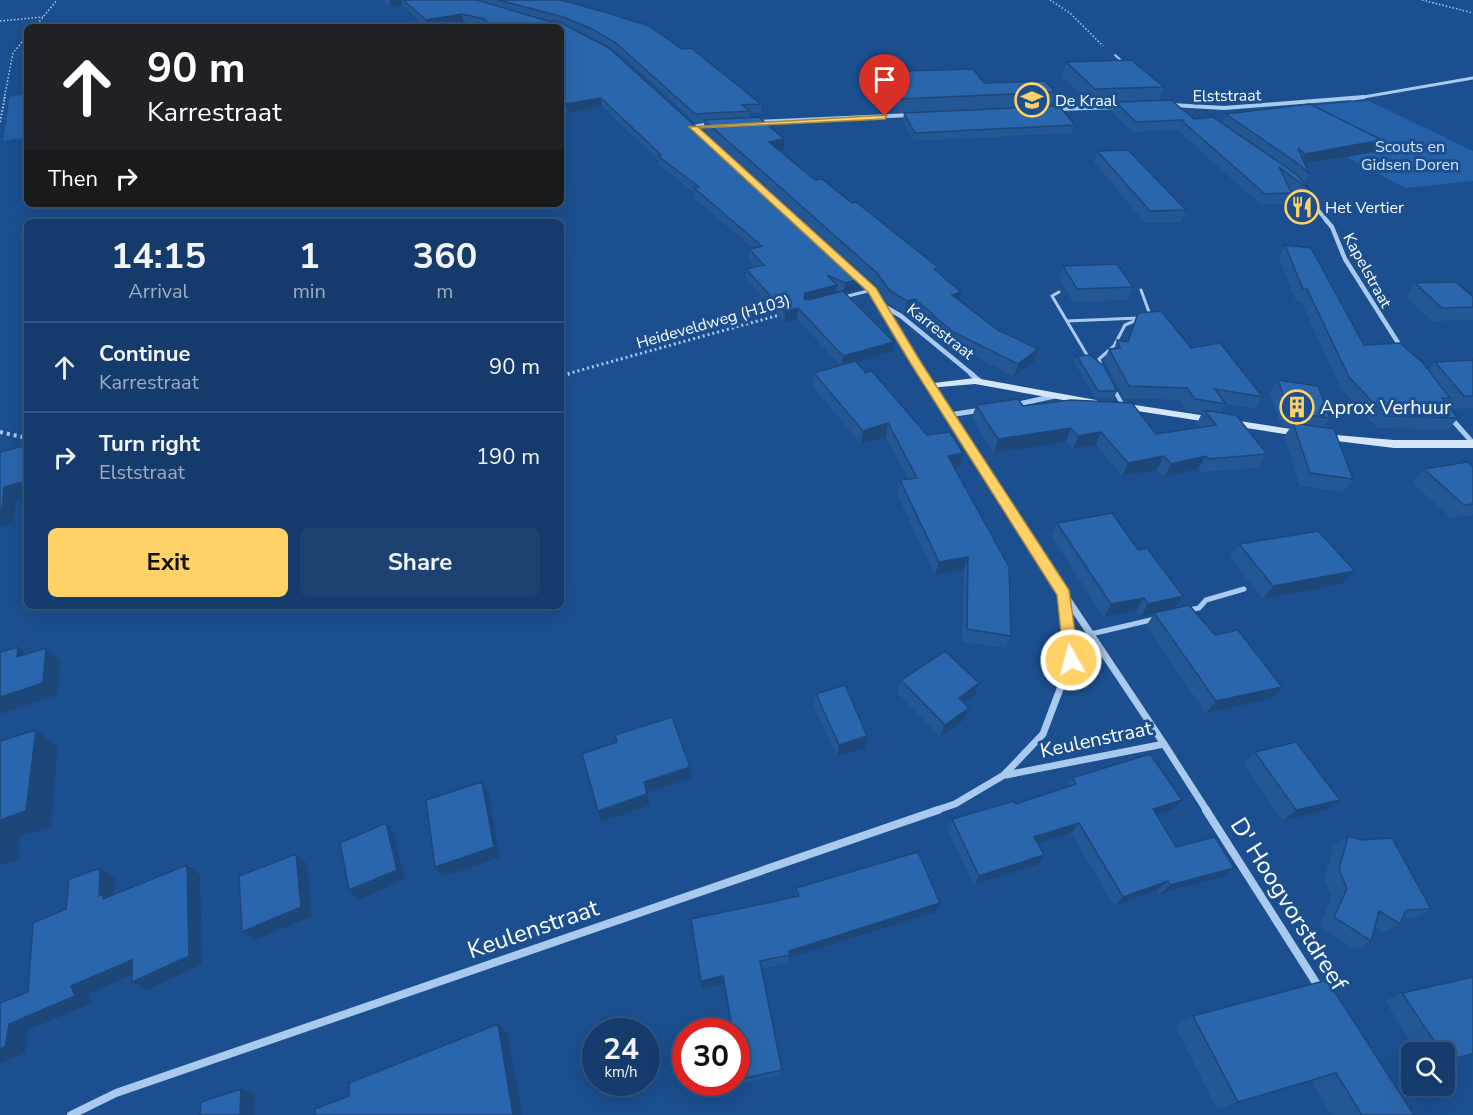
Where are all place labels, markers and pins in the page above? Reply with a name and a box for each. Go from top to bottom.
pin [859,54,910,116]
school or university icon: De Kraal [1014,82,1050,118]
place label: De Kraal [1055,90,1117,112]
restaurant icon: Het Vertier [1284,189,1320,225]
place label: Het Vertier [1325,197,1404,219]
building icon: Aprox Verhuur [1279,389,1315,425]
place label: Aprox Verhuur [1320,394,1451,421]

